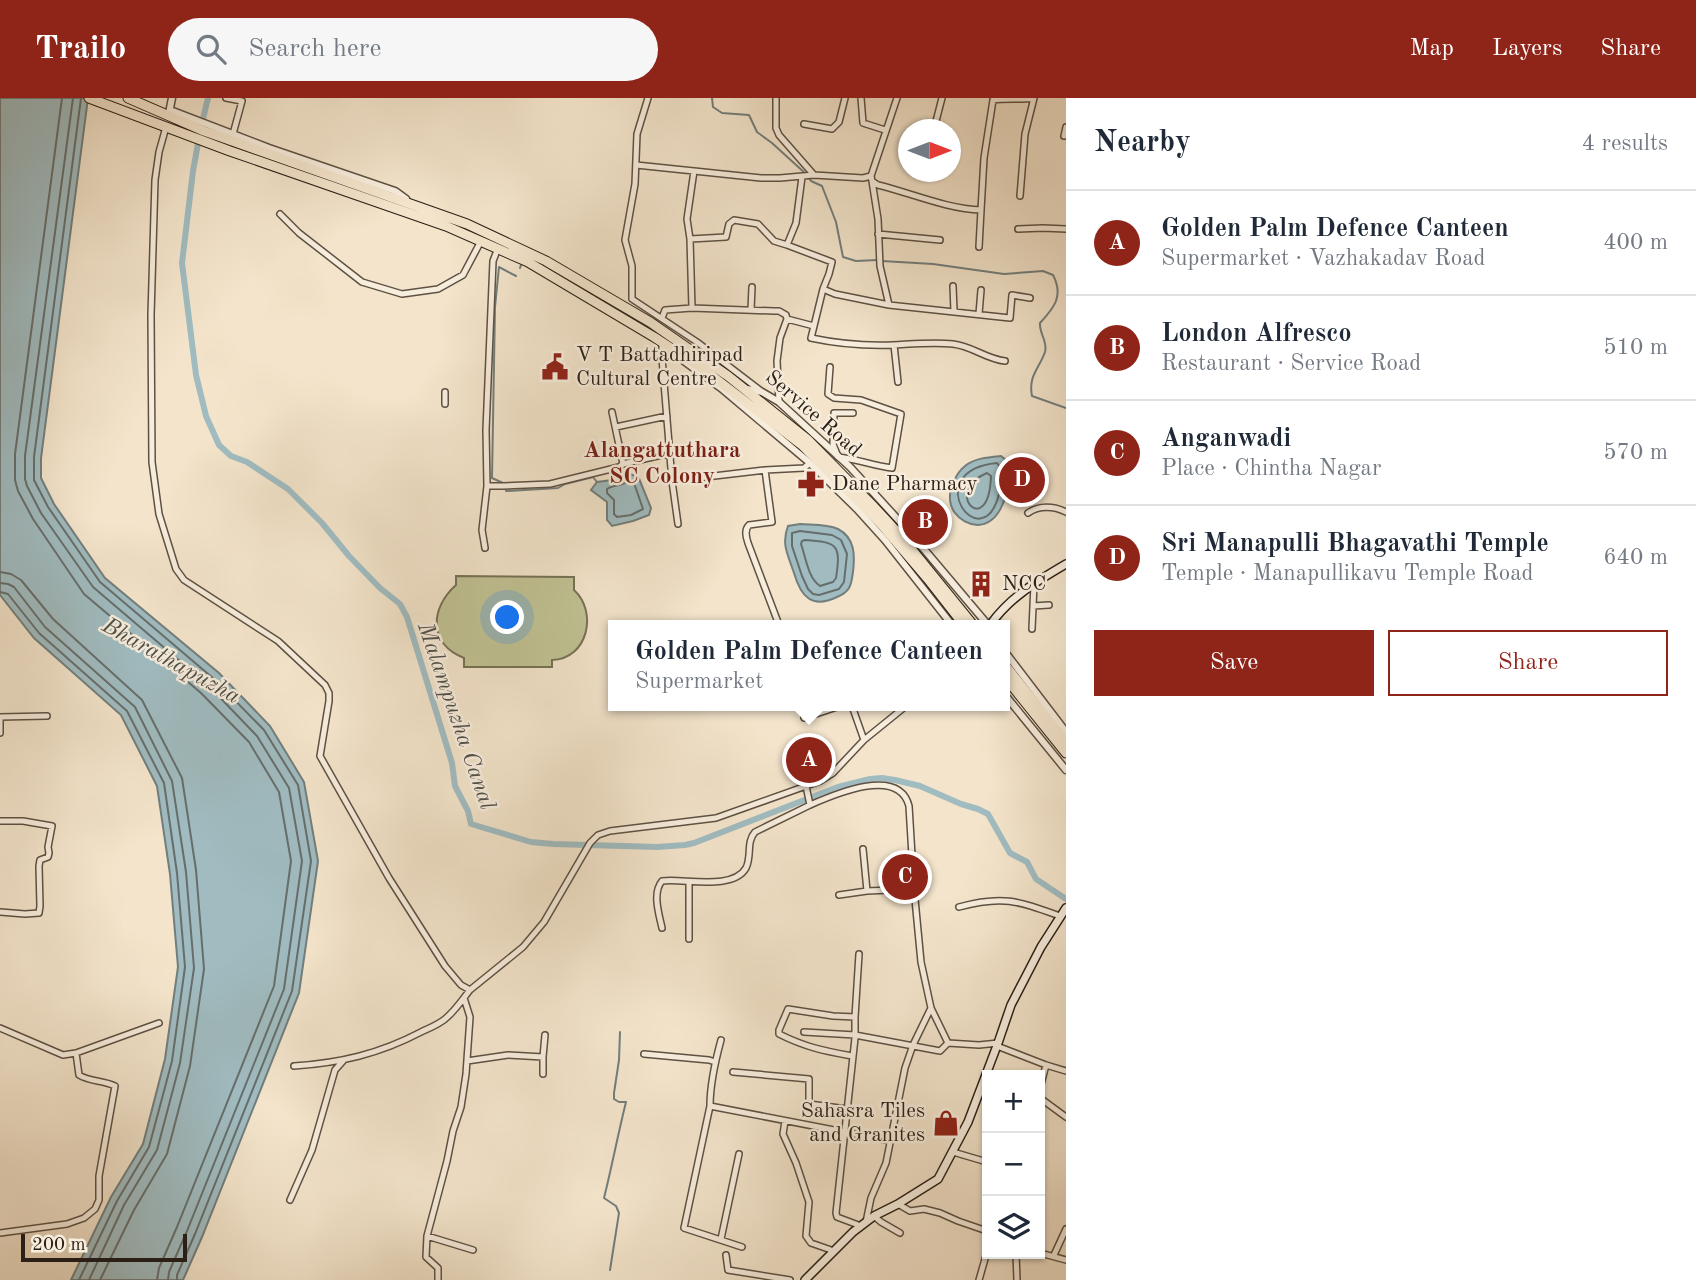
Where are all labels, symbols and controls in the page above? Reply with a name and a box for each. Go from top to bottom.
search box [168,18,658,81]
icon: search [192,30,230,68]
text: Trailo [35,33,126,66]
text: Search here [248,36,381,62]
text: Map [1410,37,1454,61]
text: Layers [1492,37,1562,61]
text: Share [1600,37,1661,61]
north arrow [898,119,961,182]
text: Nearby [1094,128,1191,158]
text: 4 results [1582,132,1668,155]
text: Golden Palm Defence Canteen [1161,216,1509,242]
text: A [1108,231,1126,254]
text: 400 m [1603,231,1668,254]
text: Supermarket · Vazhakadav Road [1161,247,1486,270]
text: London Alfresco [1161,321,1352,347]
text: B [1109,336,1125,359]
text: 510 m [1603,336,1668,359]
place label: V T Battadhiripad Cultural Centre [576,345,743,390]
public building icon: V T Battadhiripad Cultural Centre [540,352,570,382]
text: Restaurant · Service Road [1161,352,1421,375]
street label: Service Road [761,367,865,461]
text: Anganwadi [1161,426,1291,452]
district label: Alangattuthara SC Colony [583,439,741,488]
text: C [1109,441,1125,464]
text: 570 m [1603,441,1668,464]
pin: D [999,454,1045,506]
text: Place · Chintha Nagar [1161,457,1381,480]
pharmacy icon: Dane Pharmacy [796,469,826,499]
place label: Dane Pharmacy [832,474,978,495]
pin: B [902,496,948,548]
text: Sri Manapulli Bhagavathi Temple [1161,531,1549,557]
text: D [1108,546,1126,569]
text: 640 m [1603,546,1668,569]
text: Temple · Manapullikavu Temple Road [1161,562,1534,585]
building icon: NCC [966,569,996,599]
place label: NCC [1002,574,1046,595]
your location [490,600,524,634]
water label: Bharathapuzha [97,613,244,709]
water label: Malampuzha Canal [412,618,499,813]
popup [608,620,1010,711]
button: Save [1094,630,1374,696]
button: Share [1388,630,1668,696]
text: Golden Palm Defence Canteen [635,639,983,665]
text: Supermarket [635,670,763,693]
pin: A [786,734,832,786]
pin: C [882,851,928,903]
map controls [982,1070,1045,1259]
button: + [982,1070,1045,1133]
place label: Sahasra Tiles and Granites [801,1101,925,1146]
shop icon: Sahasra Tiles and Granites [931,1108,961,1138]
button: − [982,1133,1045,1196]
button: layers [982,1196,1045,1259]
scale bar [21,1231,187,1263]
text: 200 m [32,1236,85,1255]

